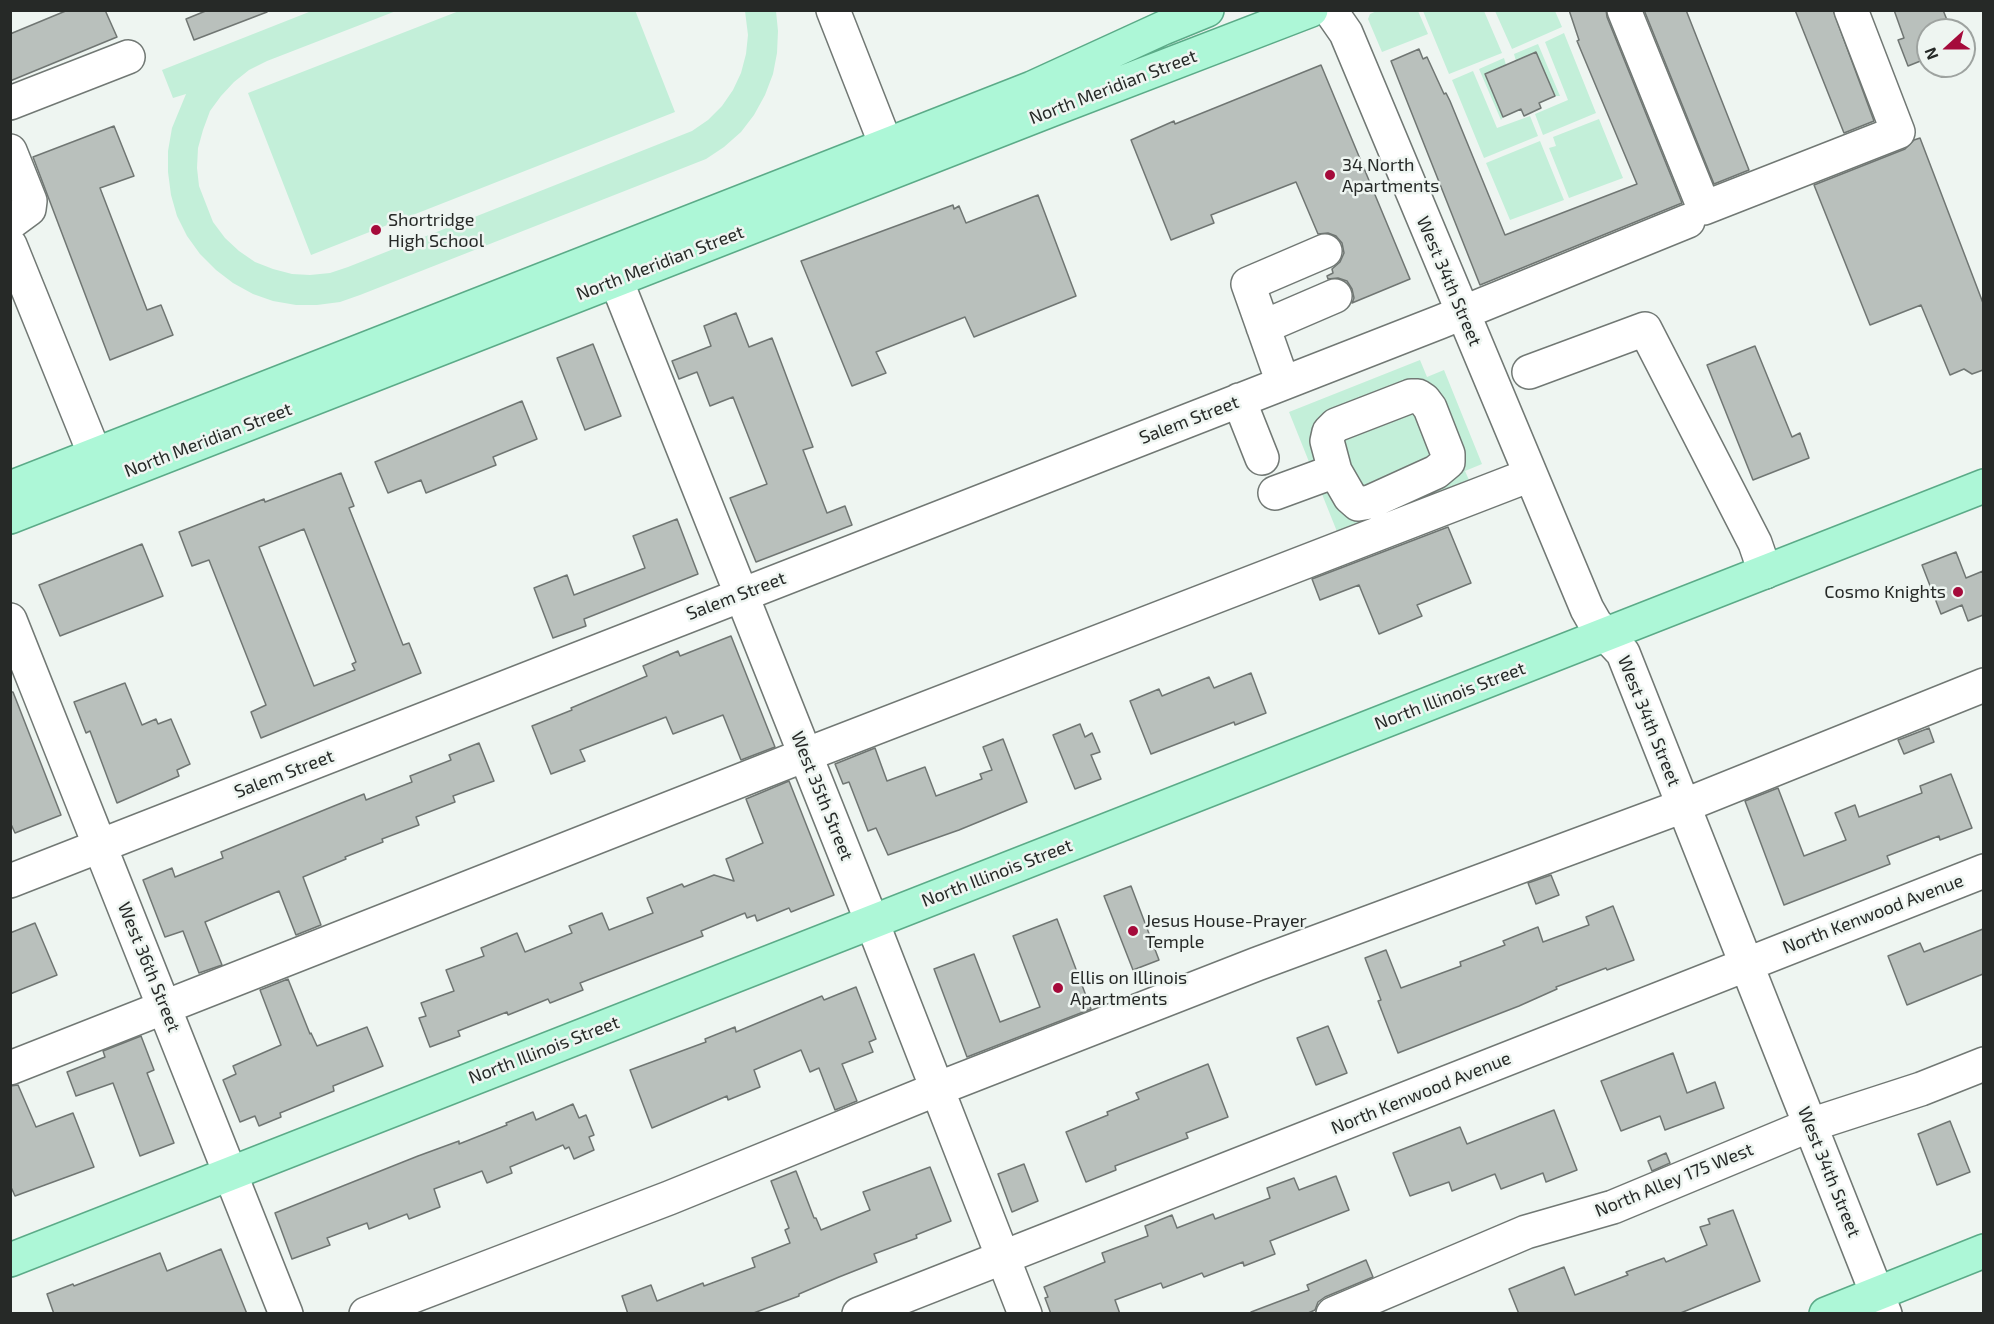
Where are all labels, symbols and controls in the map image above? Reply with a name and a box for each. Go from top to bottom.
north arrow [1916,18,1976,78]
street label: North Meridian Street [1026,45,1200,129]
text: N [1920,45,1942,63]
place label: 34 North Apartments [1342,154,1439,196]
marker: 34 North Apartments [1323,168,1337,182]
place label: Shortridge High School [388,209,484,252]
street label: West 34th Street [1412,213,1486,349]
street label: North Meridian Street [573,221,747,305]
marker: Shortridge High School [369,223,383,237]
street label: Salem Street [1136,391,1242,449]
street label: North Meridian Street [121,398,295,482]
street label: Salem Street [683,567,789,625]
place label: Cosmo Knights [1824,581,1946,603]
marker: Cosmo Knights [1951,585,1965,599]
street label: West 34th Street [1613,653,1685,789]
street label: North Illinois Street [1372,657,1528,735]
street label: West 35th Street [786,728,858,864]
street label: Salem Street [231,745,337,803]
street label: North Illinois Street [919,834,1075,912]
street label: North Kenwood Avenue [1780,870,1966,958]
street label: West 36th Street [113,899,185,1035]
place label: Jesus House-Prayer Temple [1145,910,1307,952]
marker: Jesus House-Prayer Temple [1126,924,1140,938]
place label: Ellis on Illinois Apartments [1070,967,1187,1010]
marker: Ellis on Illinois Apartments [1051,981,1065,995]
street label: North Illinois Street [466,1011,622,1089]
street label: North Kenwood Avenue [1328,1047,1514,1139]
street label: West 34th Street [1793,1104,1865,1240]
street label: North Alley 175 West [1592,1138,1756,1222]

